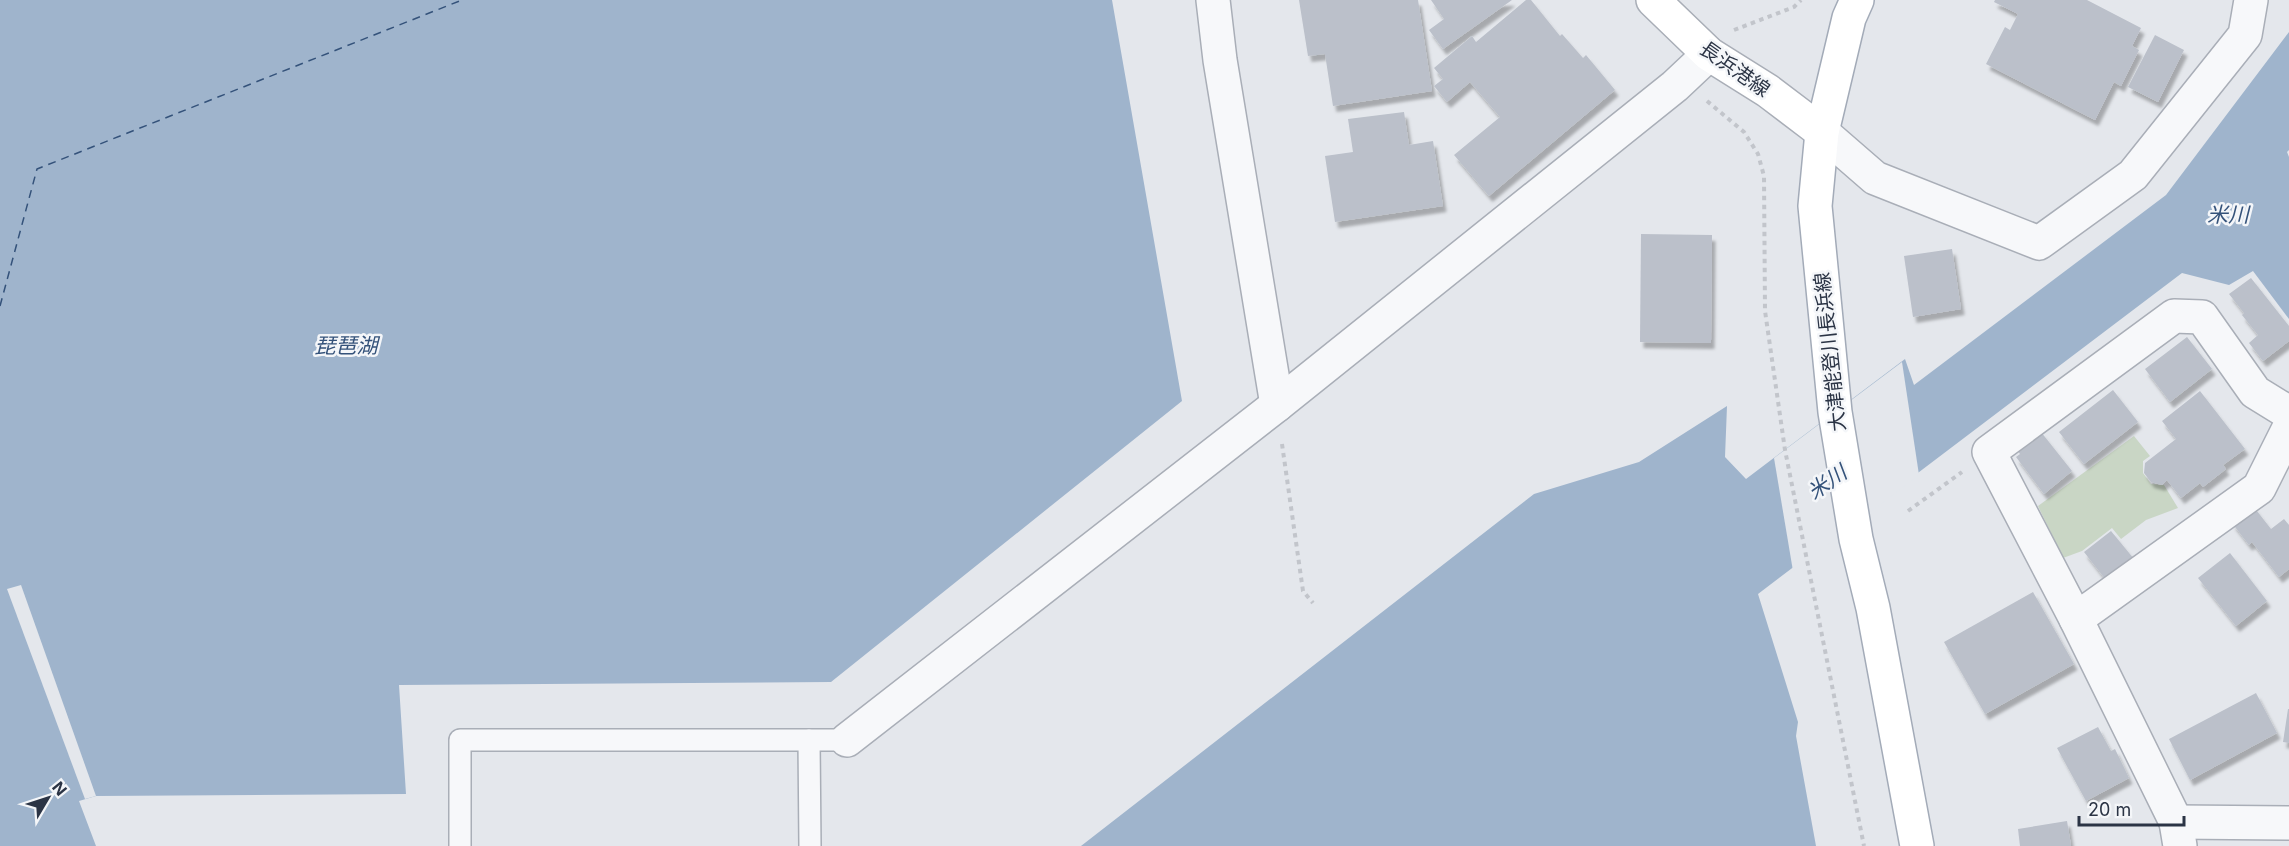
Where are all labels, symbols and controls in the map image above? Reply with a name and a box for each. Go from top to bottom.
street label: 長浜港線 [1695,36,1775,102]
water label: 米川 [2207,202,2251,227]
street label: 大津能登川長浜線 [1810,271,1850,433]
water label: 琵琶湖 [315,333,380,358]
water label: 米川 [1803,459,1853,504]
north arrow [18,768,78,828]
text: N [48,778,71,800]
scale bar [2079,789,2184,827]
text: 20 m [2088,799,2131,820]

